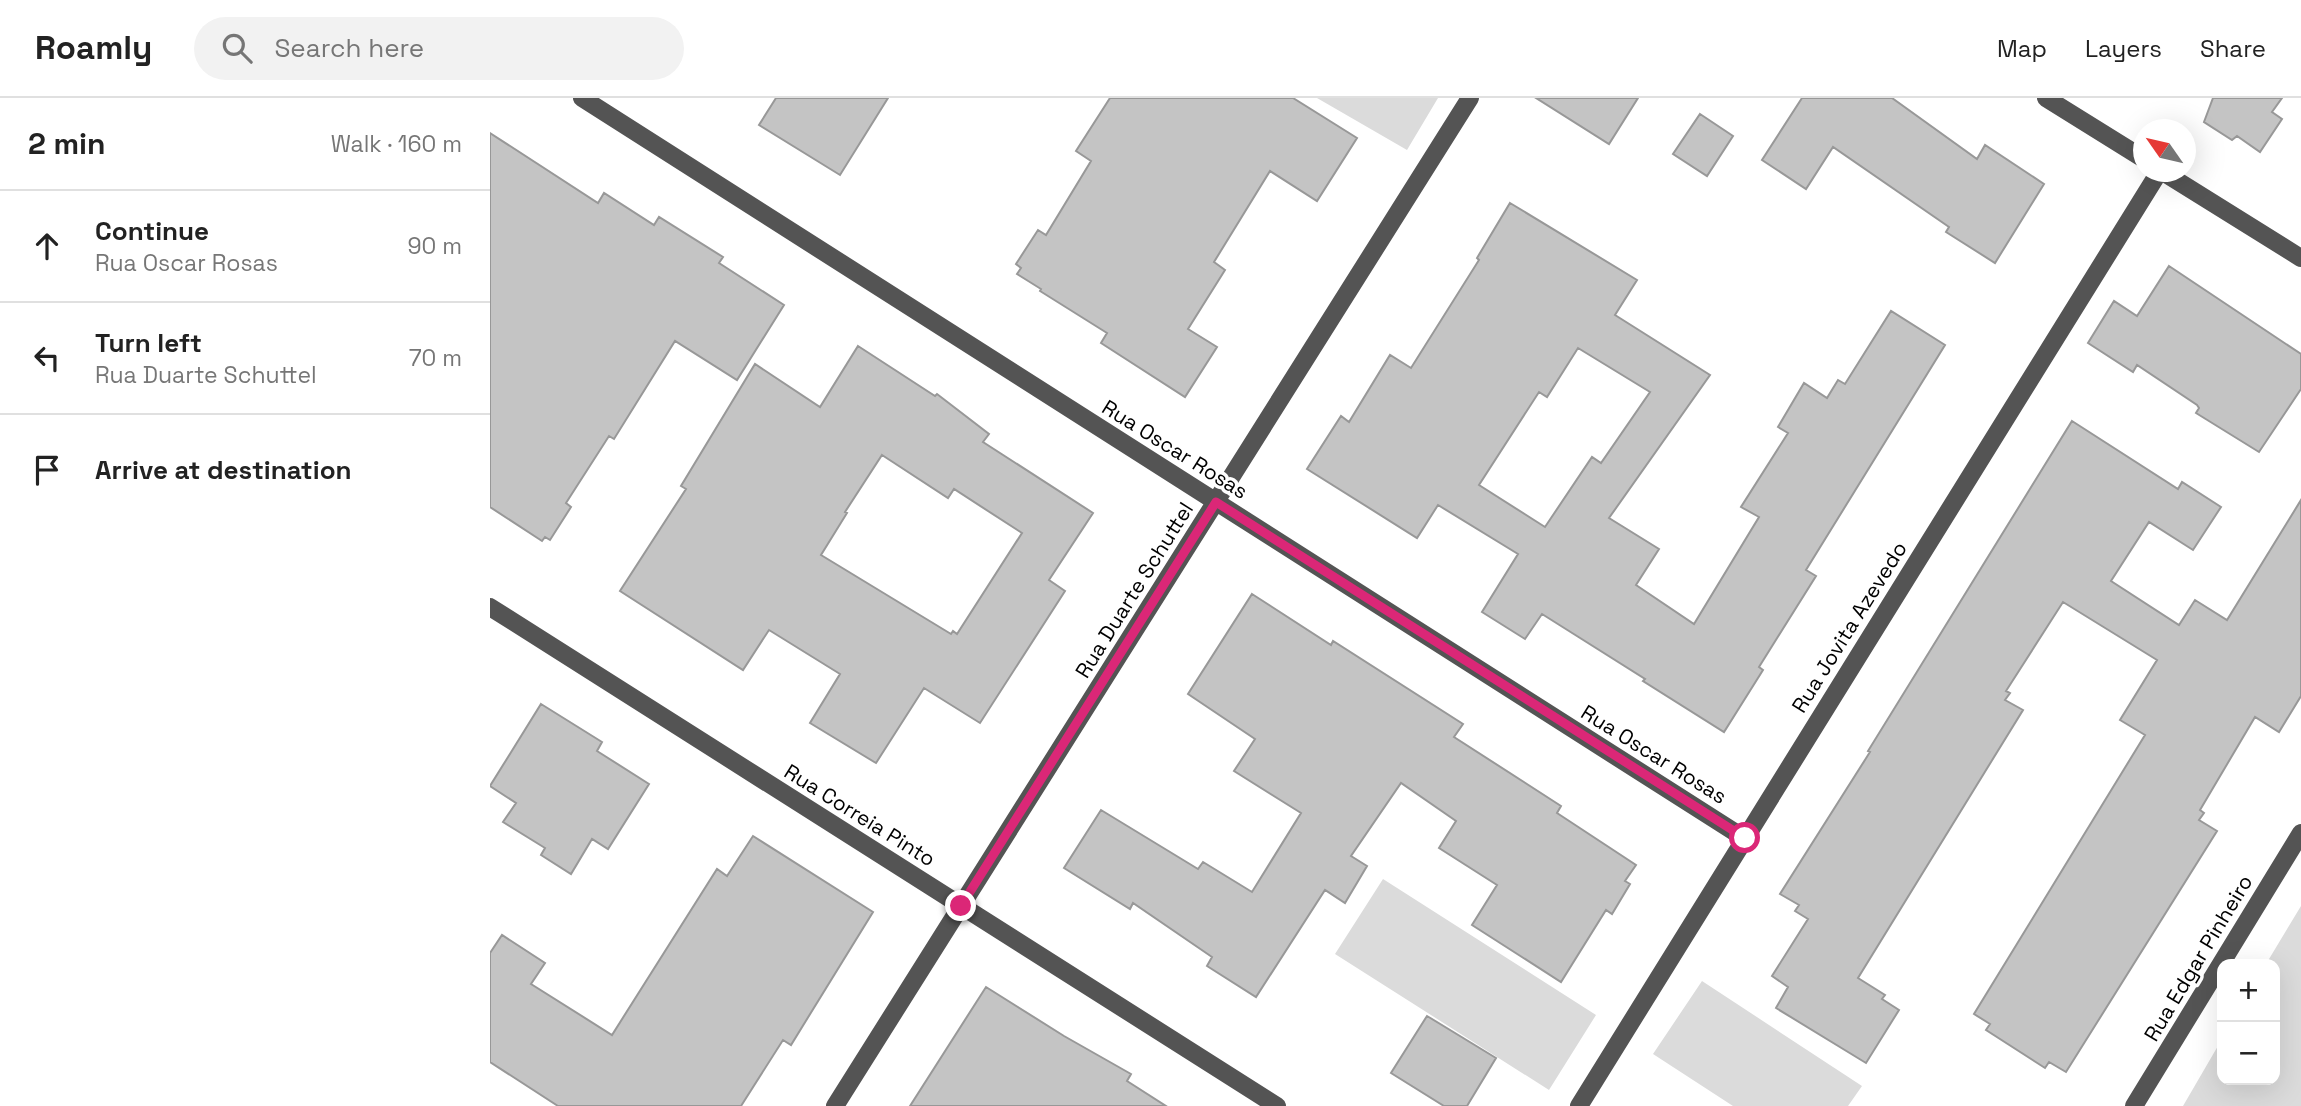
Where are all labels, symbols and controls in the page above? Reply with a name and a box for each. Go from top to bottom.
search box [194,17,684,80]
text: Roamly [35,27,152,69]
icon: search [218,29,256,67]
text: Search here [274,31,424,65]
text: Map [1997,33,2047,64]
text: Layers [2085,33,2162,64]
text: Share [2200,33,2266,64]
north arrow [2133,119,2196,182]
text: 2 min [28,124,106,163]
text: Walk · 160 m [331,129,462,159]
text: Continue [95,214,209,248]
icon: ahead [28,227,66,265]
text: 90 m [407,231,462,261]
text: Rua Oscar Rosas [95,248,278,278]
text: Turn left [95,326,202,360]
icon: left [28,339,66,377]
text: 70 m [409,343,462,373]
text: Rua Duarte Schuttel [95,360,317,390]
street label: Rua Oscar Rosas [1097,393,1253,505]
icon: arrive [28,451,66,489]
text: Arrive at destination [95,453,352,487]
street label: Rua Duarte Schuttel [1069,497,1199,683]
street label: Rua Jovita Azevedo [1785,536,1913,718]
street label: Rua Oscar Rosas [1576,698,1732,810]
street label: Rua Correia Pinto [779,758,941,872]
route start [1729,822,1760,853]
street label: Rua Edgar Pinheiro [2138,870,2258,1046]
route end [945,890,976,921]
map controls [2217,959,2280,1085]
button: + [2217,959,2280,1022]
button: − [2217,1022,2280,1085]

